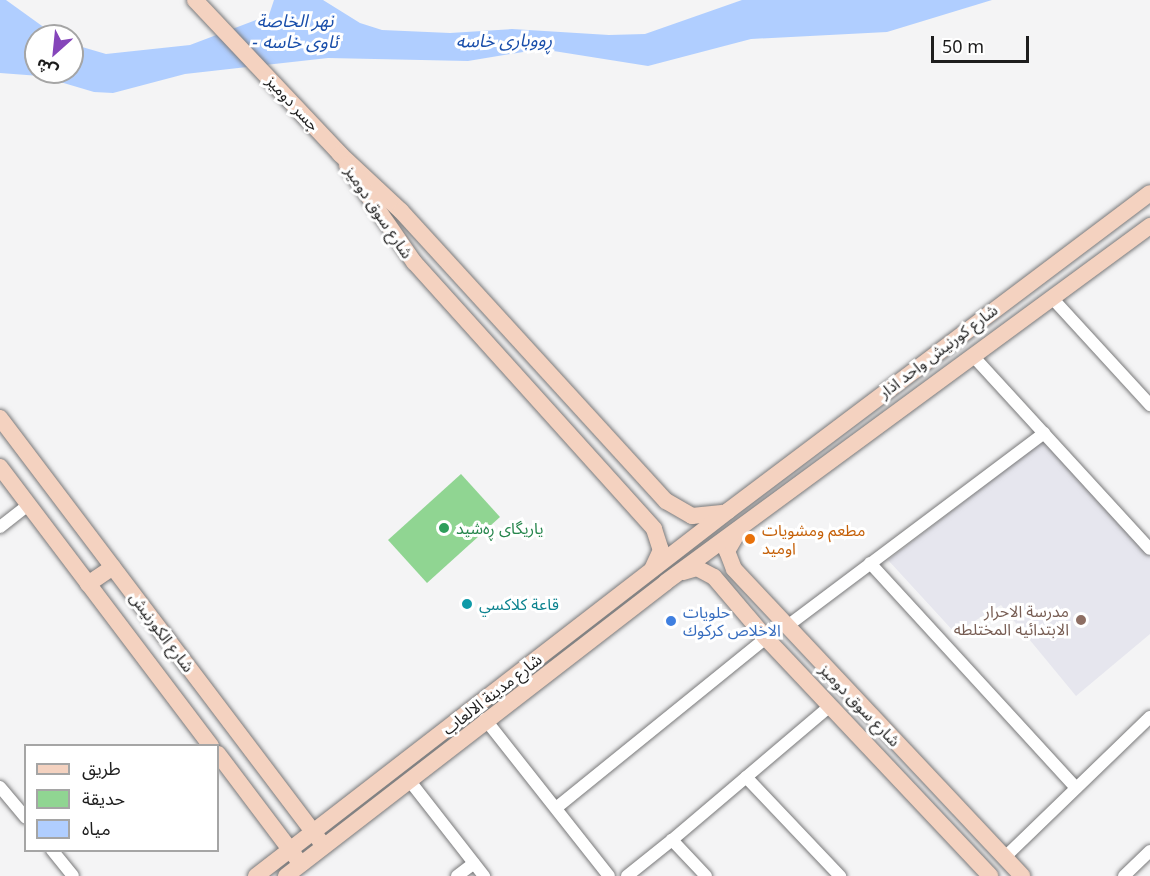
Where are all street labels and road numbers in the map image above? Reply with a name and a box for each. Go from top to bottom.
street label: جسر دوميز [262,71,324,135]
street label: شارع سوق دوميز [341,162,417,262]
street label: شارع كورنيش واحد اذار [875,300,1001,402]
street label: شارع الكورنيش [126,588,198,676]
street label: شارع مدينة الالعاب [439,649,545,739]
street label: شارع سوق دوميز [816,660,904,750]

